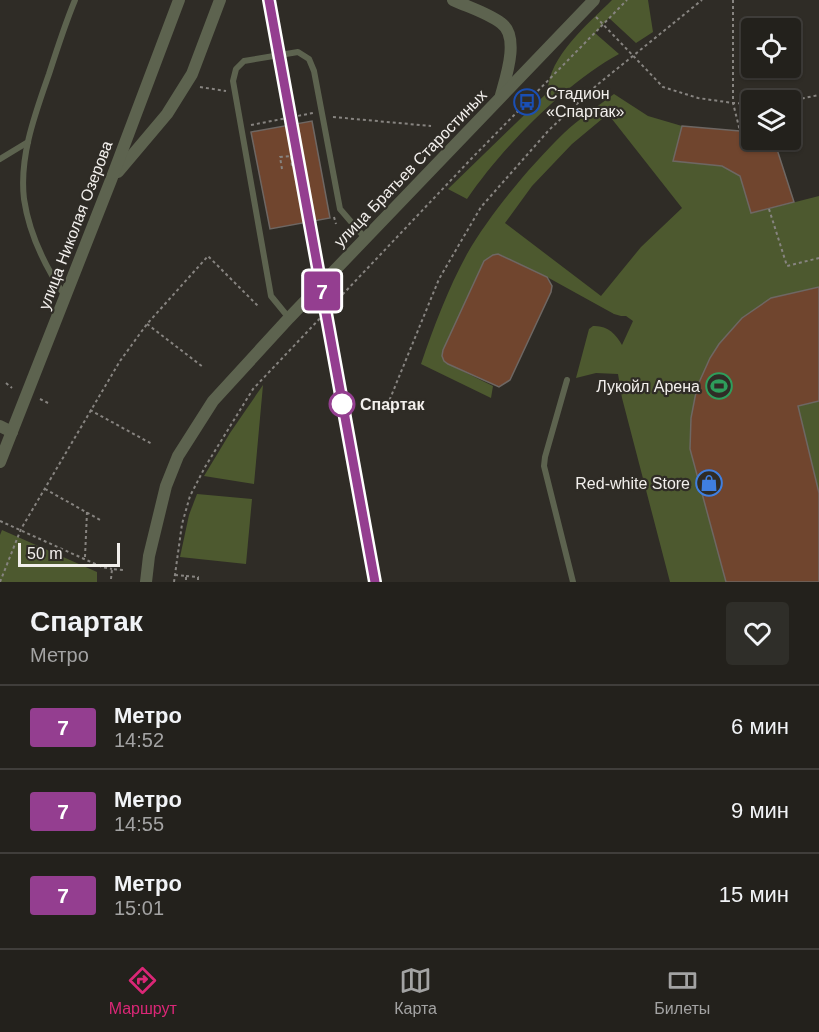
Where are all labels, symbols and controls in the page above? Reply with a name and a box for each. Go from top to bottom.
map controls [741,18,801,150]
button: locate [741,18,801,78]
place label: Стадион «Спартак» [546,85,625,120]
street label: улица Братьев Старостиных [331,86,490,250]
bus stop icon: Стадион «Спартак» [512,87,542,117]
button: layers [741,90,801,150]
street label: улица Николая Озерова [35,138,116,312]
line badge: 7 [302,272,342,310]
text: 7 [316,280,328,303]
sports icon: Лукойл Арена [704,371,734,401]
place label: Лукойл Арена [596,378,700,395]
marker: Спартак [329,391,355,417]
place label: Спартак [360,396,425,413]
shop icon: Red-white Store [694,468,724,498]
place label: Red-white Store [575,475,690,492]
scale bar [18,540,120,568]
text: 50 m [27,545,63,562]
button: heart [726,602,789,665]
text: Спартак [30,606,143,637]
text: Метро [30,644,89,666]
text: Метро [114,703,182,728]
text: 6 мин [731,714,789,739]
text: 7 [57,716,69,739]
text: 14:52 [114,729,164,751]
text: Метро [114,787,182,812]
text: 9 мин [731,798,789,823]
text: 7 [57,800,69,823]
text: 14:55 [114,813,164,835]
text: Метро [114,871,182,896]
text: 15 мин [719,882,789,907]
text: 7 [57,884,69,907]
text: 15:01 [114,897,164,919]
tab: Маршрут [109,964,177,1018]
tab: Карта [394,964,437,1018]
tab: Билеты [654,964,710,1018]

